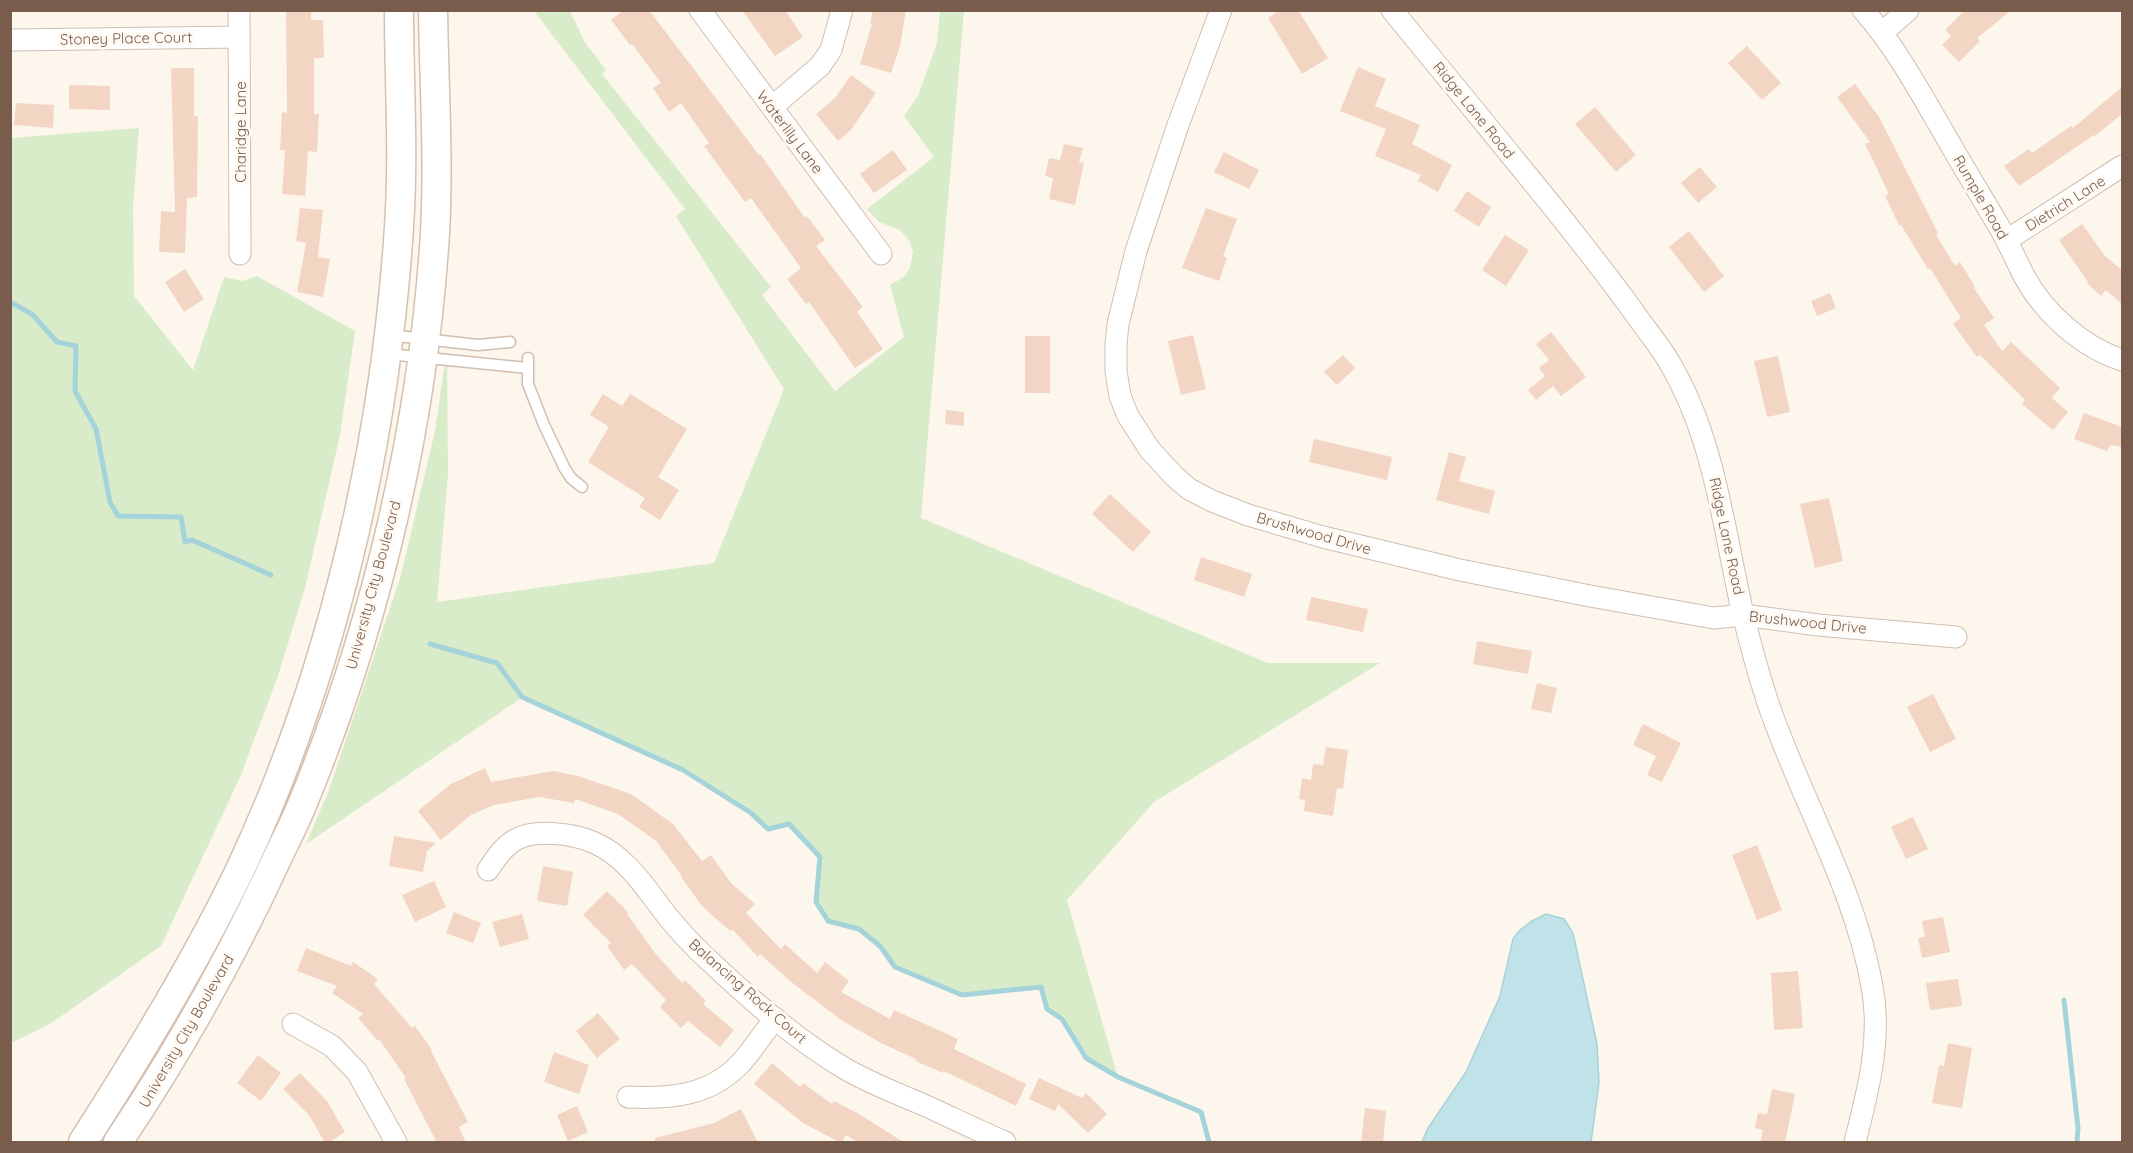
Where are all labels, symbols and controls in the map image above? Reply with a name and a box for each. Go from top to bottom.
street label: Stoney Place Court [60,27,192,49]
street label: Ridge Lane Road [1429,58,1519,162]
street label: Charidge Lane [231,81,250,183]
street label: Waterlily Lane [752,87,828,177]
street label: Rumple Road [1949,151,2013,243]
street label: Dietrich Lane [2021,171,2109,235]
street label: Ridge Lane Road [1705,476,1749,596]
street label: University City Boulevard [341,499,405,671]
street label: Brushwood Drive [1255,508,1373,558]
street label: Brushwood Drive [1748,606,1868,638]
street label: Balancing Rock Court [685,935,811,1047]
street label: University City Boulevard [134,951,238,1111]

